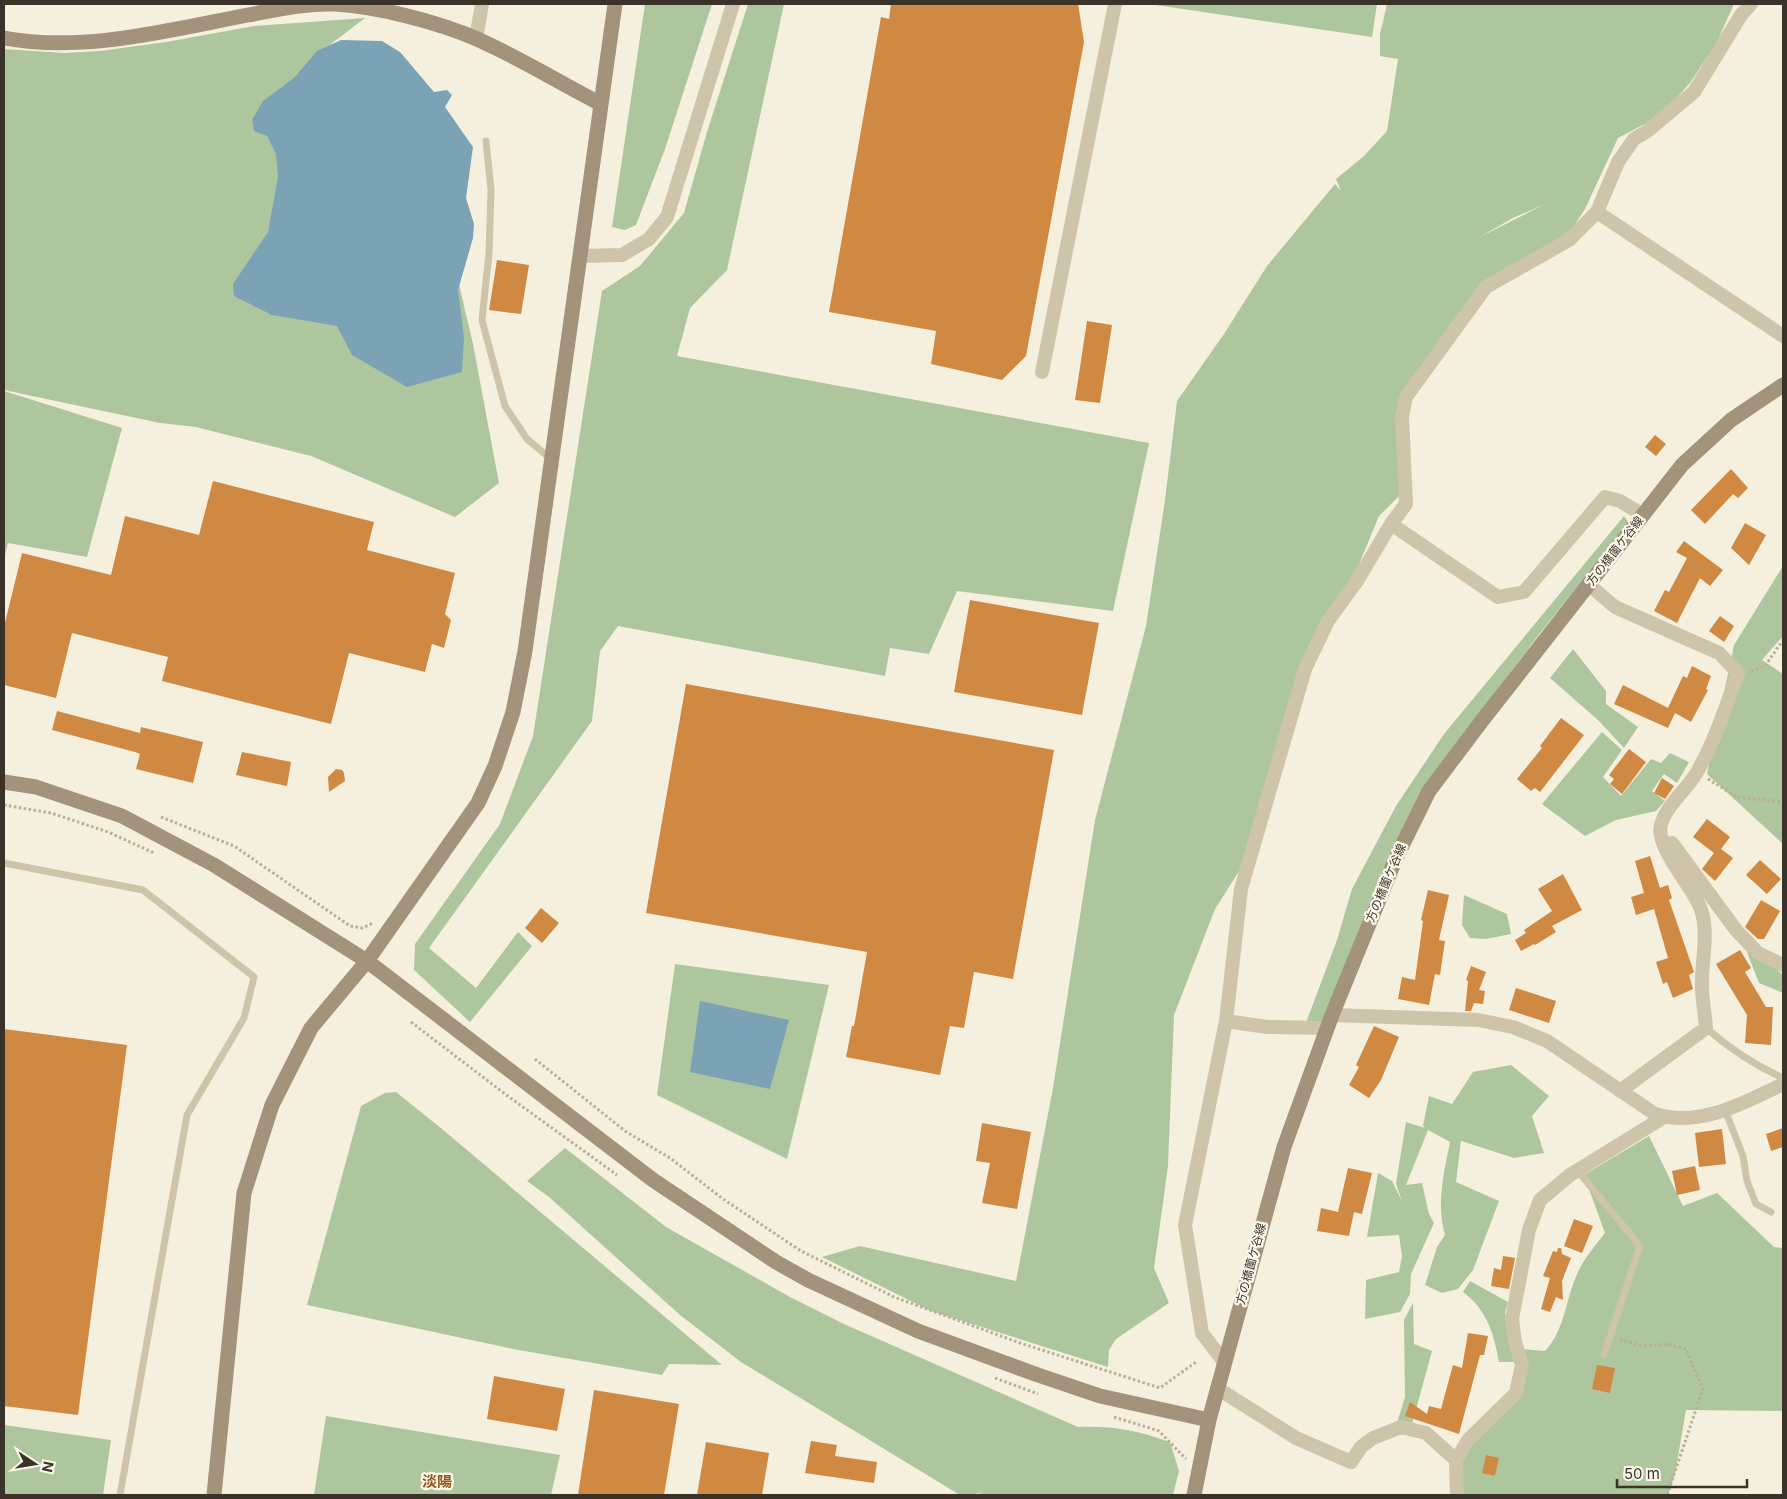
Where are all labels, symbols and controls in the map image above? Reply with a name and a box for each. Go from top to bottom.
street label: 方の橋薗ケ谷線 [1583,513,1646,588]
street label: 方の橋薗ケ谷線 [1362,841,1409,924]
street label: 方の橋薗ケ谷線 [1232,1221,1269,1306]
north arrow [10,1439,60,1489]
scale bar [1617,1456,1747,1488]
text: N [39,1460,58,1474]
text: 50 m [1624,1464,1660,1483]
district label: 淡陽 [422,1472,452,1491]

